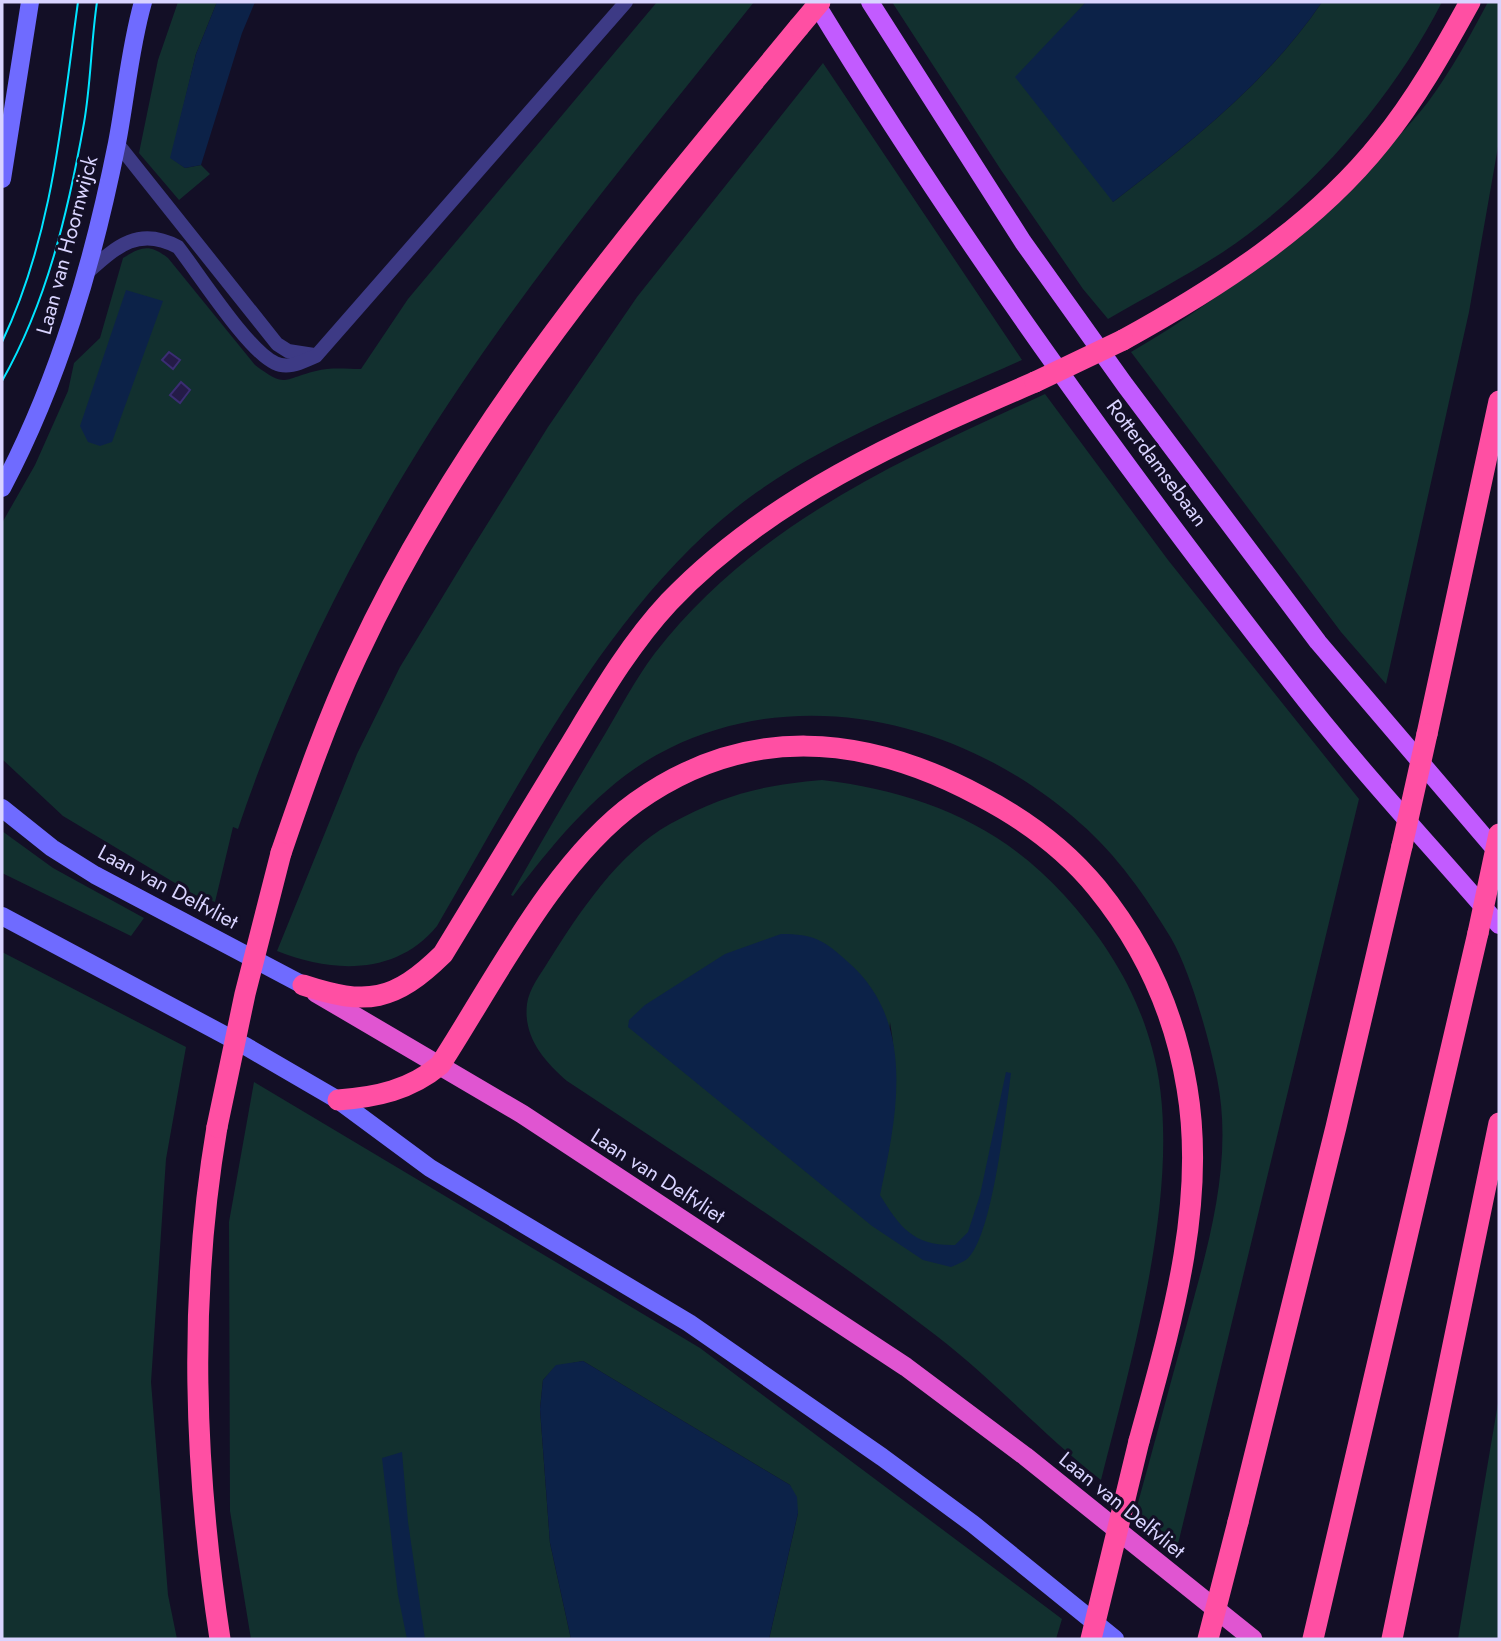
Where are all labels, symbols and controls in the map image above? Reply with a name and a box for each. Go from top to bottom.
street label: Laan van Hoornwijck [29,152,105,338]
street label: Rotterdamsebaan [1099,393,1215,533]
street label: Laan van Delfvliet [93,837,243,937]
street label: Laan van Delfvliet [585,1121,731,1231]
street label: Laan van Delfvliet [1052,1445,1192,1565]

